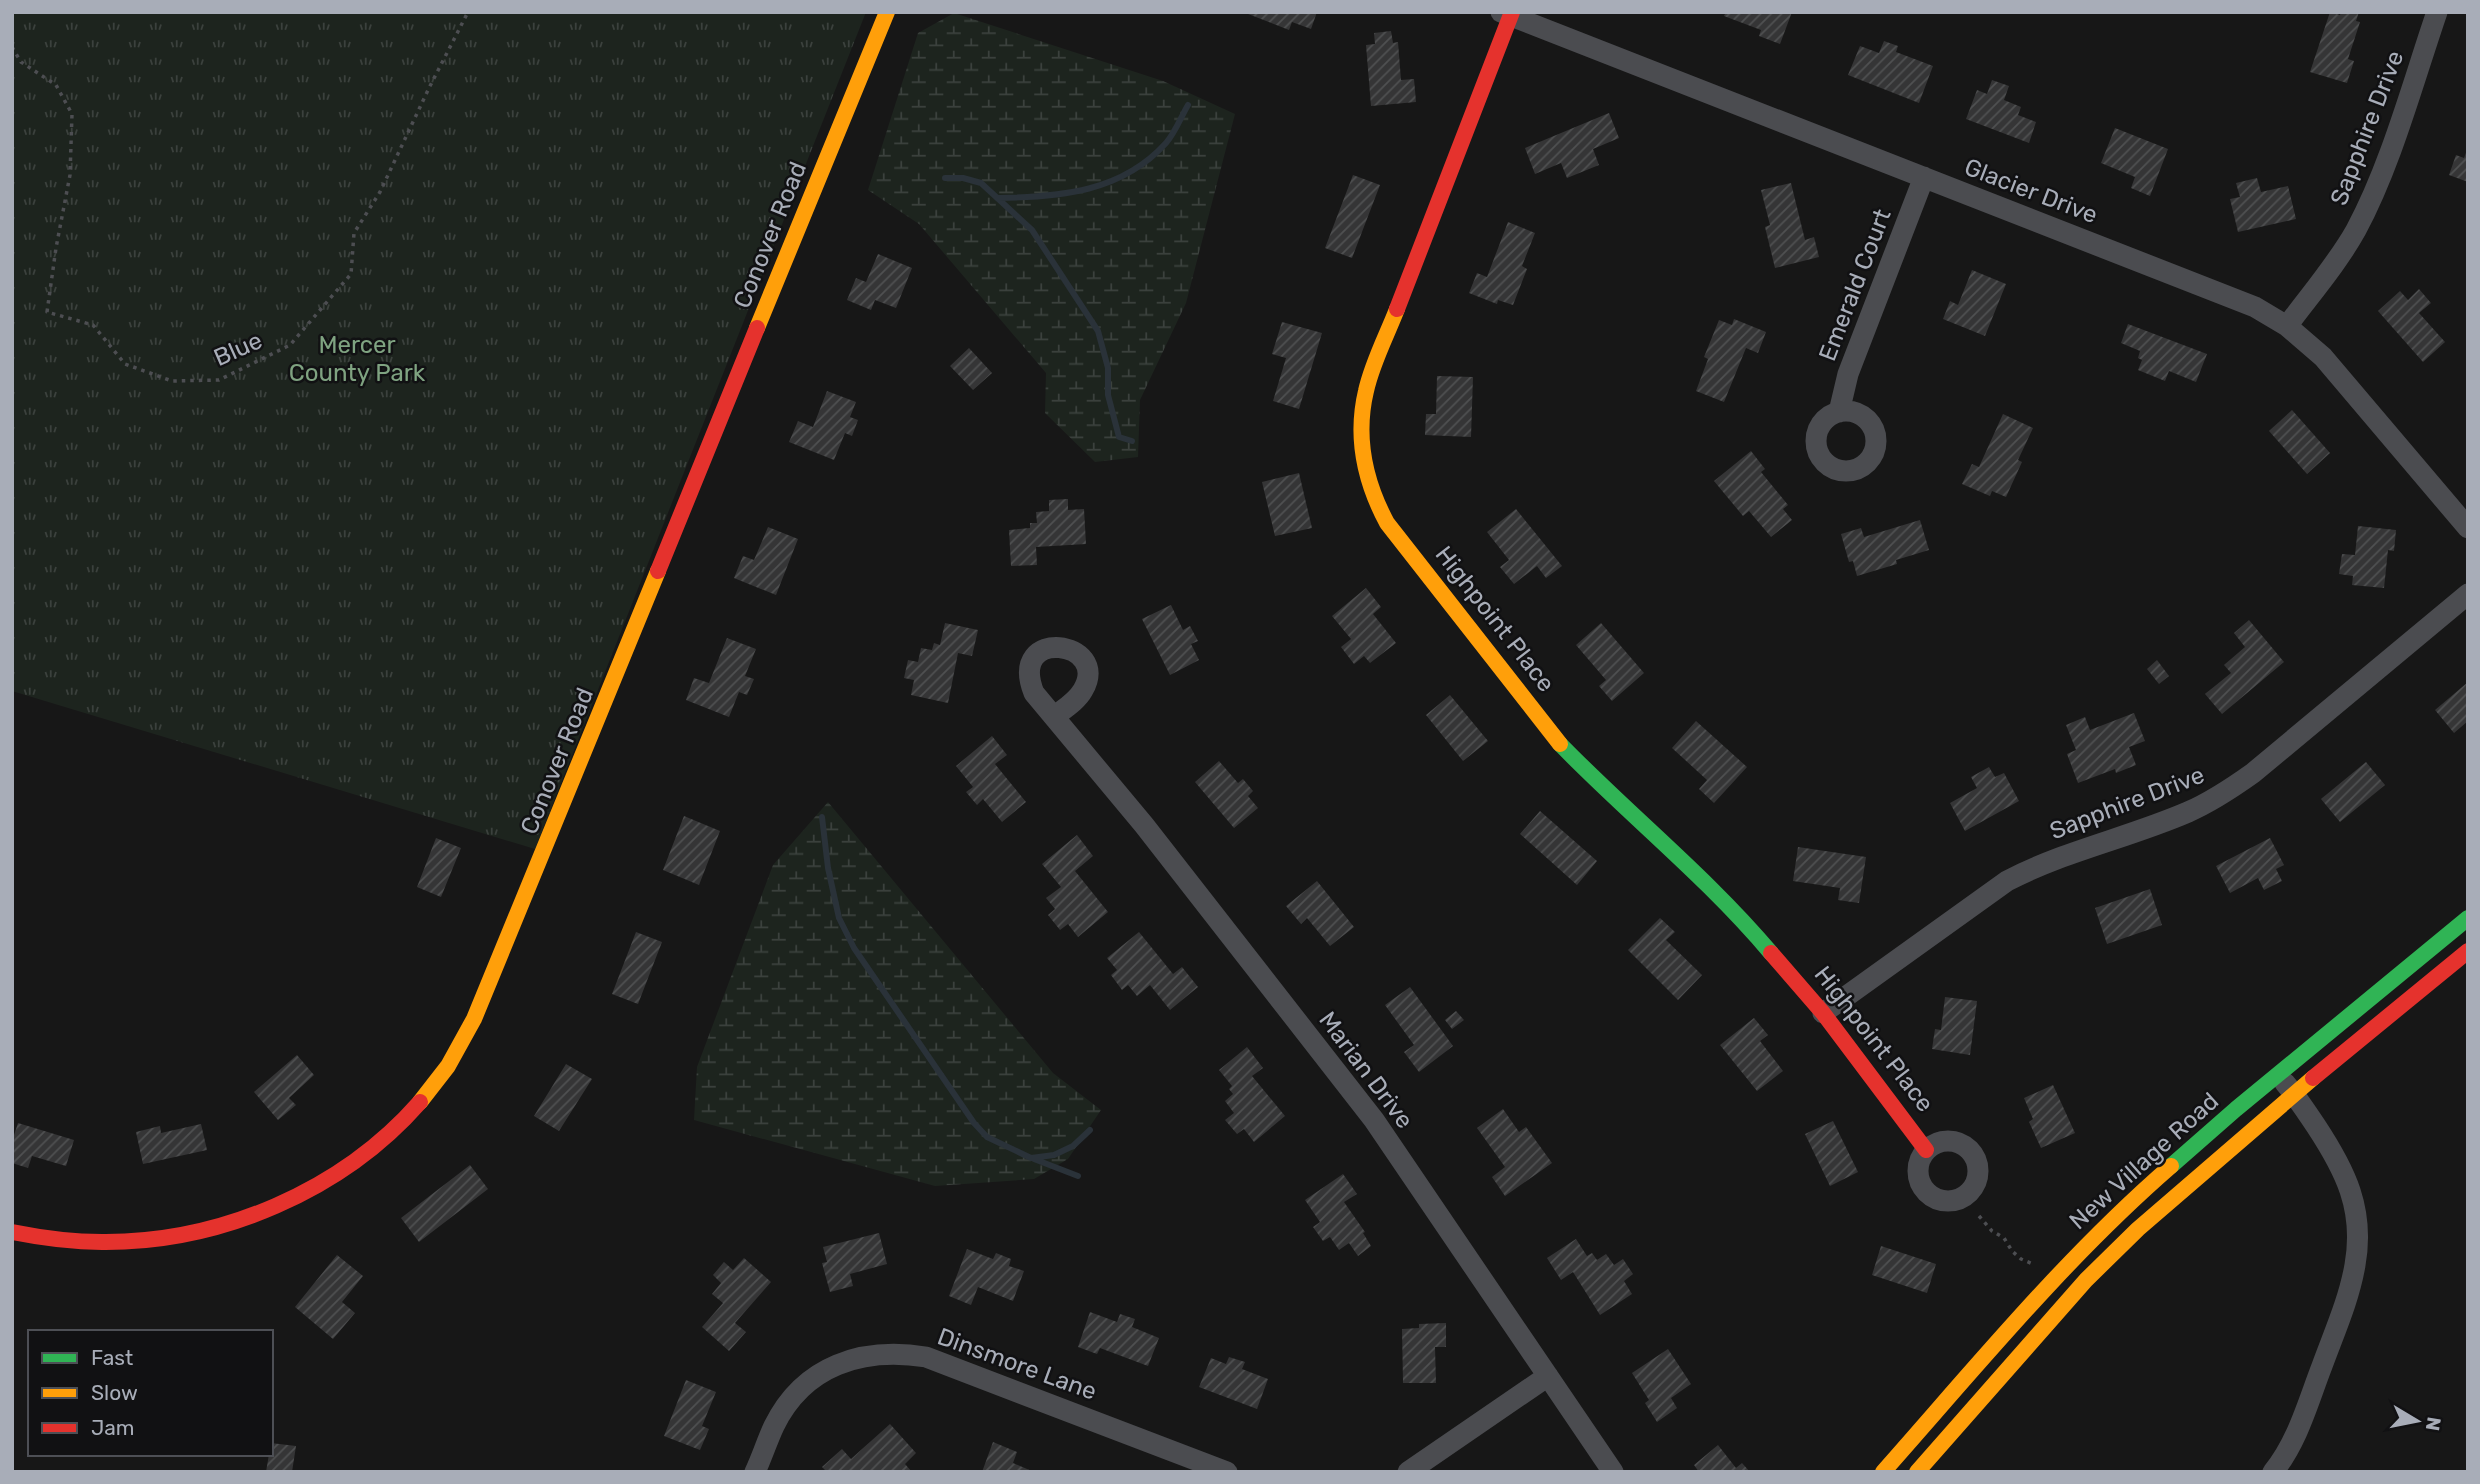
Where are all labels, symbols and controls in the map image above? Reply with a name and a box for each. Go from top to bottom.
street label: Sapphire Drive [2325,47,2409,209]
street label: Glacier Drive [1961,153,2101,229]
street label: Conover Road [728,158,812,312]
street label: Emerald Court [1813,205,1897,365]
street label: Blue [210,326,266,372]
park label: Mercer County Park [289,331,426,387]
street label: Highpoint Place [1430,541,1560,697]
street label: Conover Road [515,684,599,838]
street label: Sapphire Drive [2046,761,2208,845]
street label: Highpoint Place [1809,961,1939,1117]
street label: Marian Drive [1313,1006,1419,1134]
street label: New Village Road [2064,1087,2224,1235]
street label: Dinsmore Lane [934,1322,1100,1406]
legend [28,1330,273,1456]
text: Fast [91,1345,133,1370]
text: Slow [91,1380,138,1405]
north arrow [2382,1386,2452,1456]
text: Jam [91,1415,135,1440]
text: N [2421,1415,2446,1433]

